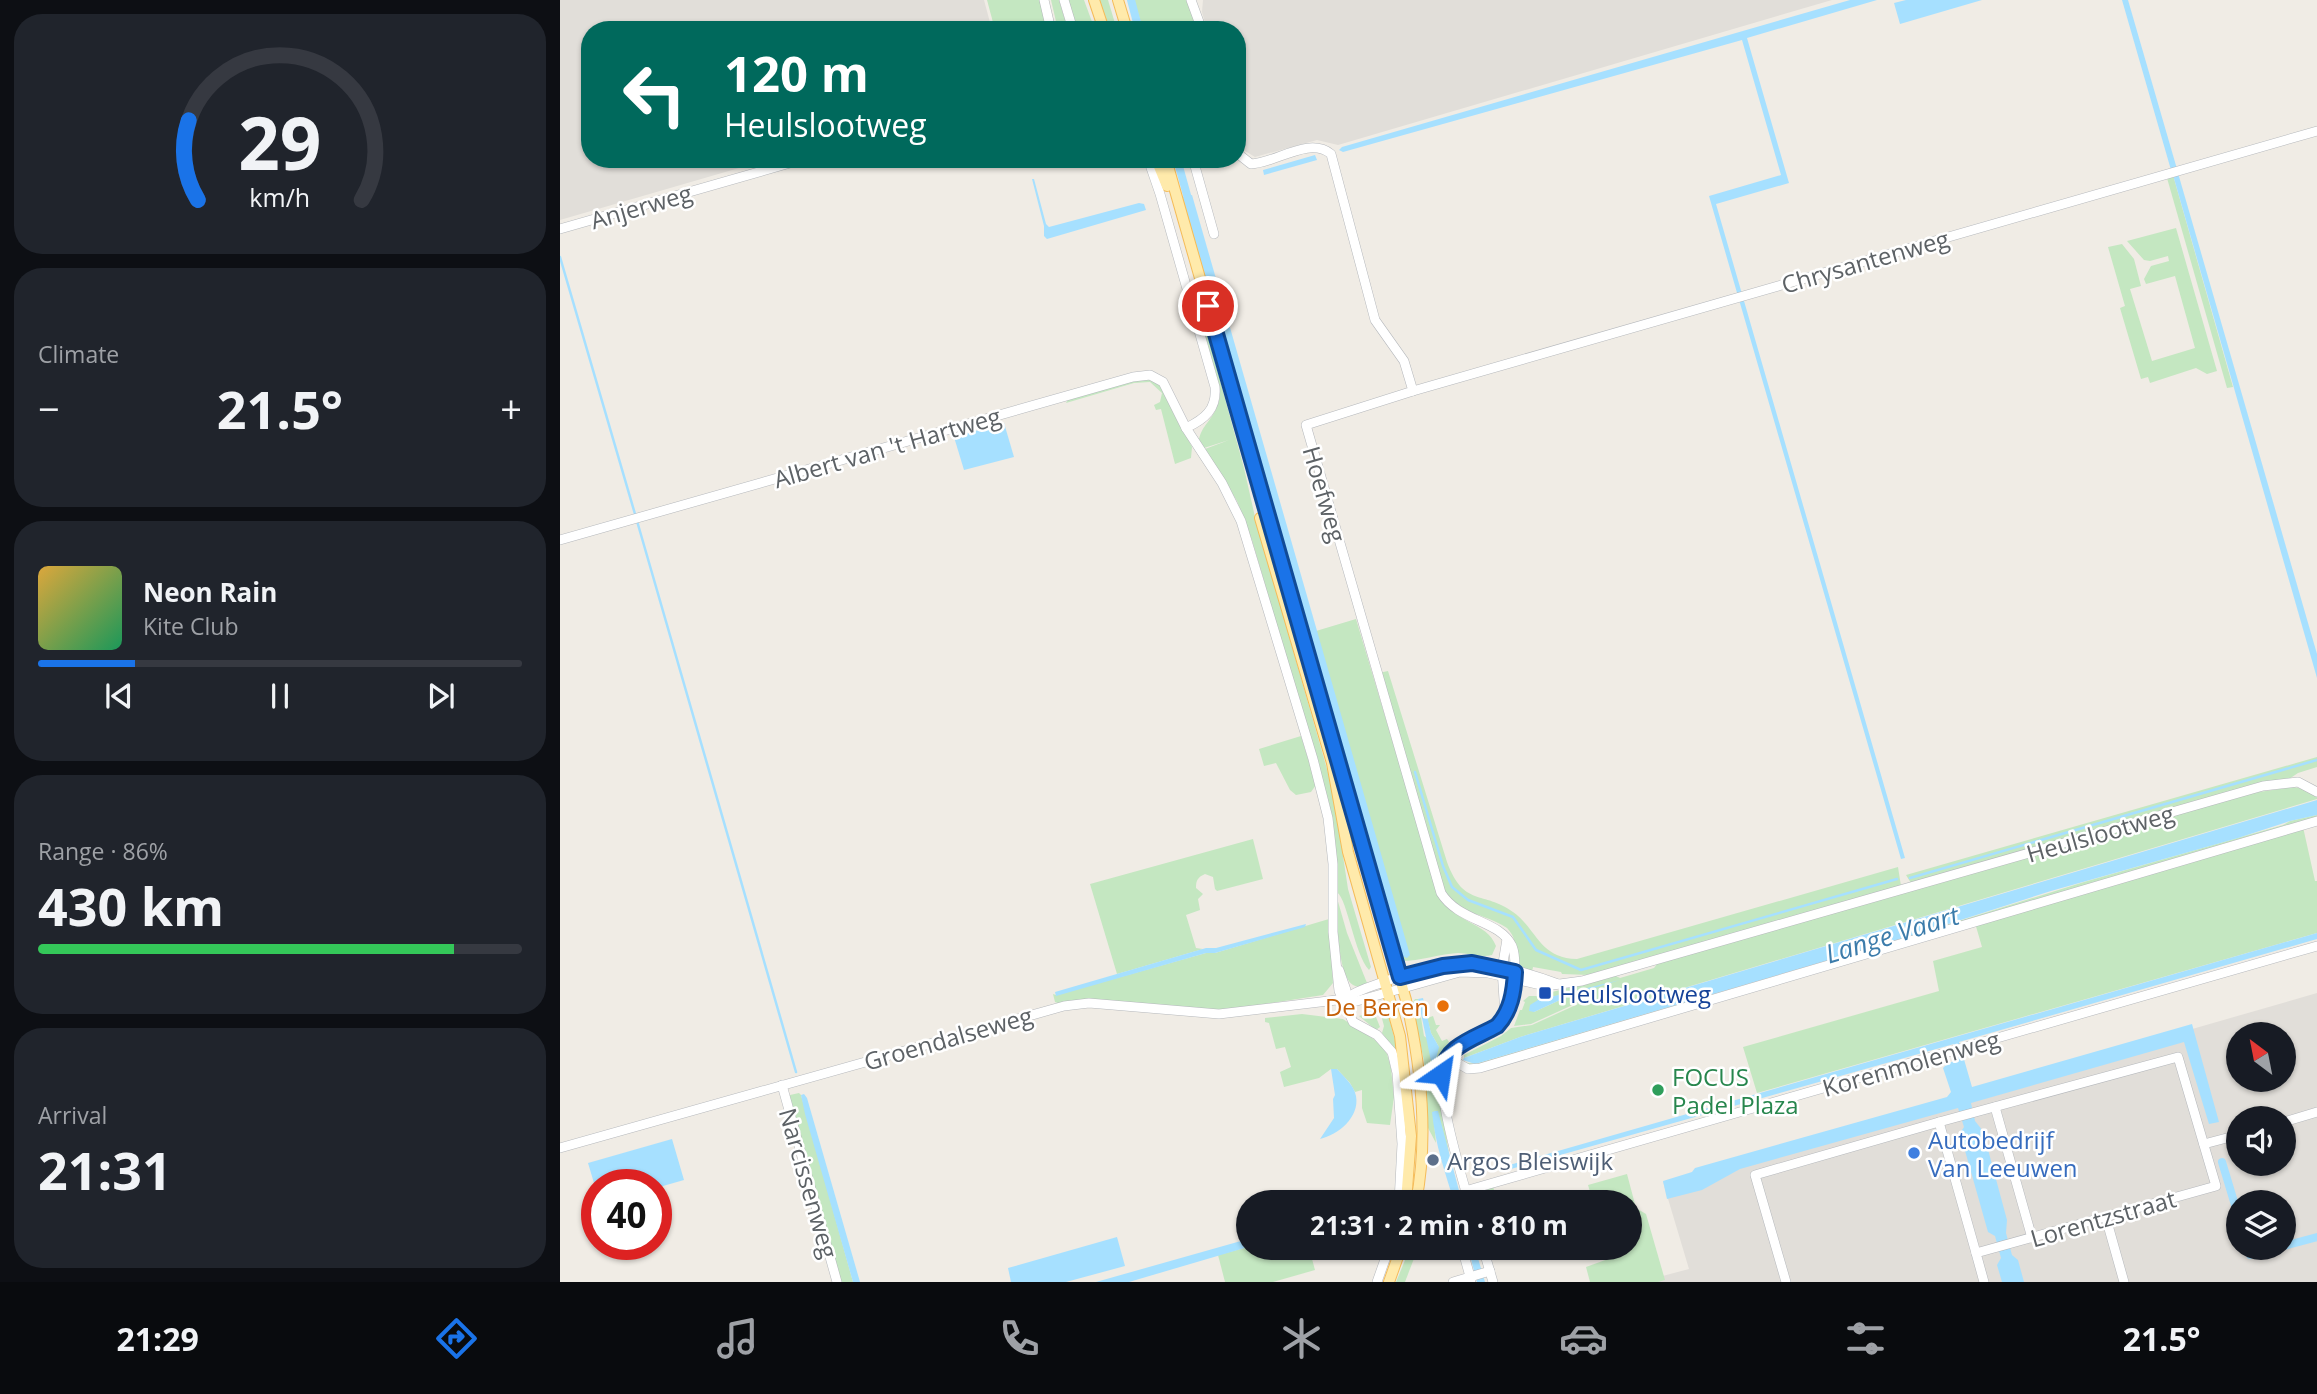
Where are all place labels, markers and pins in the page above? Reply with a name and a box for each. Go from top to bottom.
pin [1178,276,1238,336]
place label: Heulslootweg [1559,977,1711,1010]
marker: Heulslootweg [1537,985,1553,1001]
place label: De Beren [1325,990,1429,1023]
marker: De Beren [1435,998,1451,1014]
place label: FOCUS Padel Plaza [1672,1060,1799,1121]
marker: FOCUS Padel Plaza [1650,1082,1666,1098]
place label: Autobedrijf Van Leeuwen [1928,1123,2078,1184]
place label: Argos Bleiswijk [1447,1144,1613,1177]
marker: Autobedrijf Van Leeuwen [1906,1145,1922,1161]
marker: Argos Bleiswijk [1425,1152,1441,1168]

